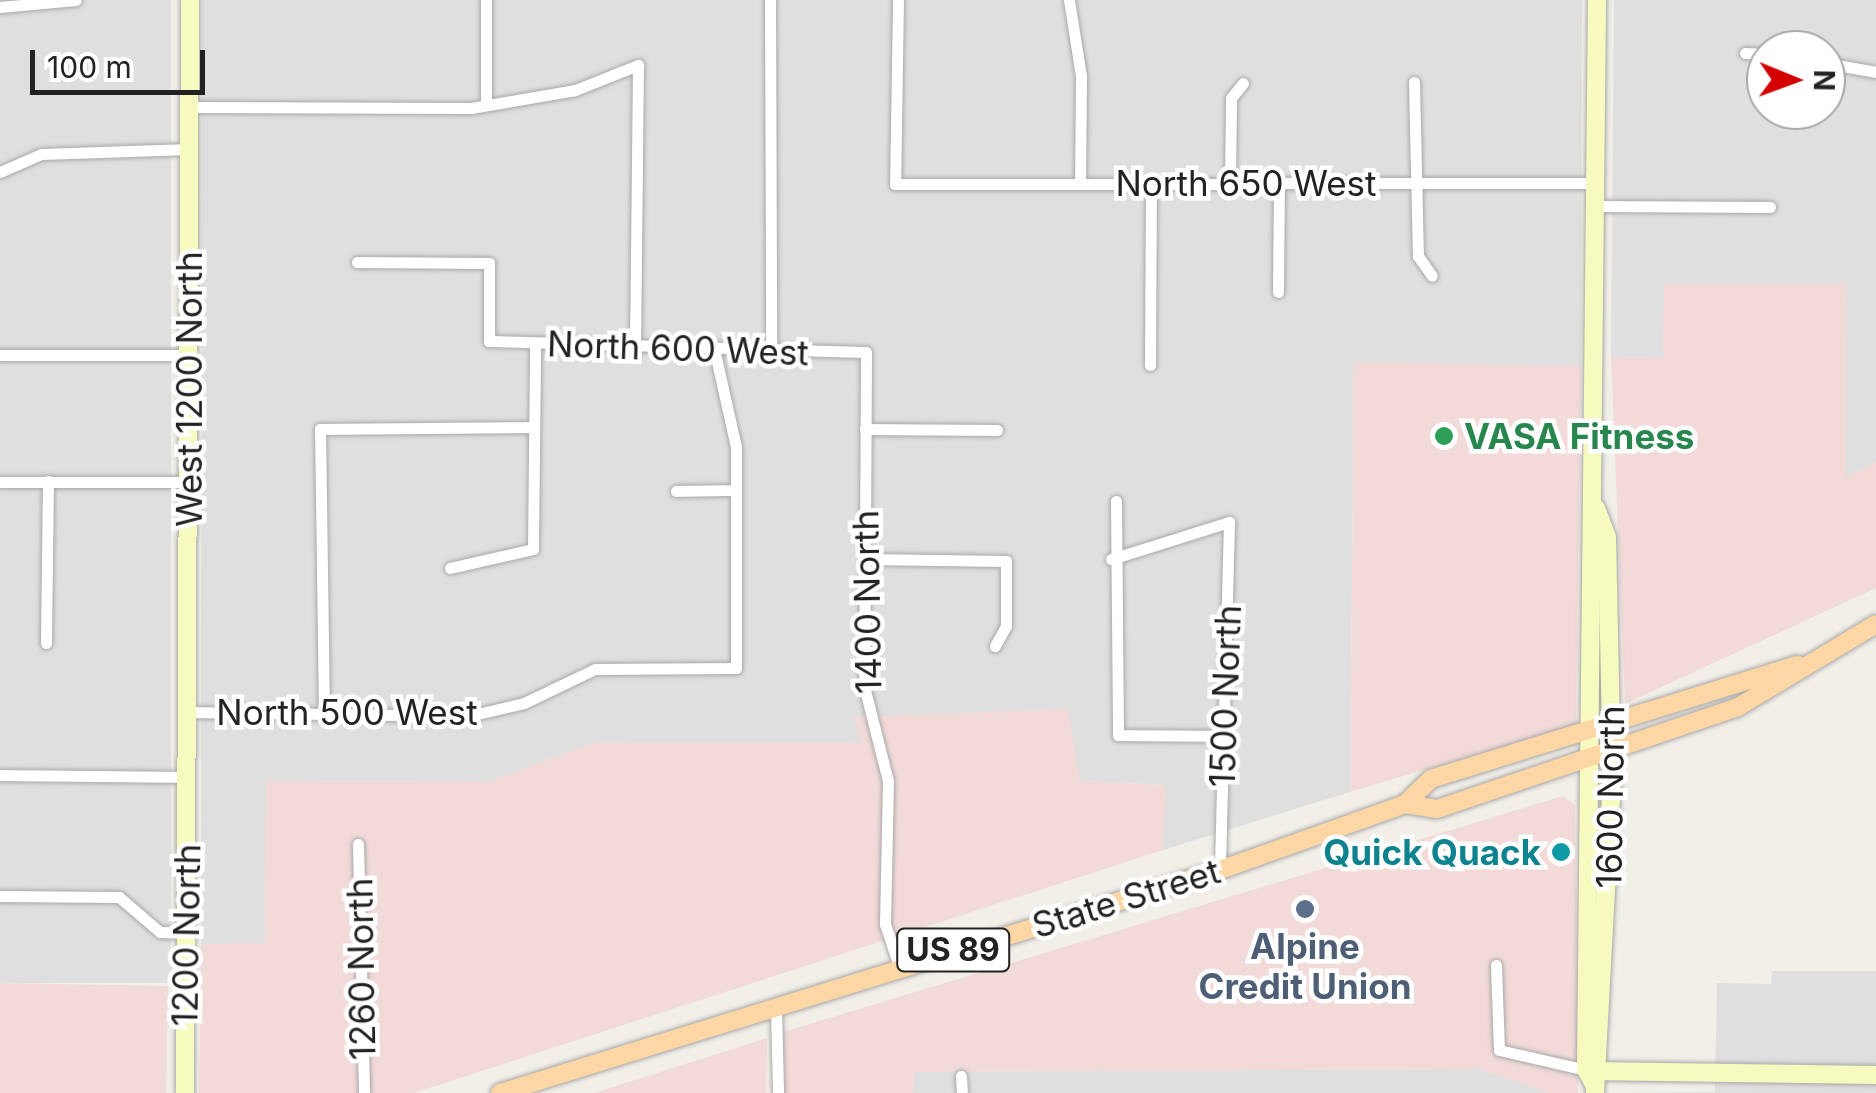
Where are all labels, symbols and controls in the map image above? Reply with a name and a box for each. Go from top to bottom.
scale bar [35,30,210,92]
north arrow [1746,30,1846,130]
text: 100 m [47,49,132,85]
text: N [1807,70,1841,91]
street label: North 650 West [1115,162,1377,204]
street label: West 1200 North [168,251,210,527]
street label: North 600 West [546,322,810,374]
place label: VASA Fitness [1464,415,1694,457]
marker: VASA Fitness [1433,425,1455,447]
street label: 1400 North [844,510,890,694]
street label: 1500 North [1201,604,1249,788]
street label: North 500 West [216,691,478,733]
street label: 1600 North [1587,705,1633,889]
place label: Quick Quack [1323,831,1541,873]
marker: Quick Quack [1550,841,1572,863]
street label: 1200 North [163,843,209,1027]
street label: State Street [1027,850,1225,946]
street label: 1260 North [338,877,384,1061]
marker: Alpine Credit Union [1294,898,1316,920]
road number: US 89 [896,923,1010,977]
place label: Alpine Credit Union [1199,925,1411,1007]

